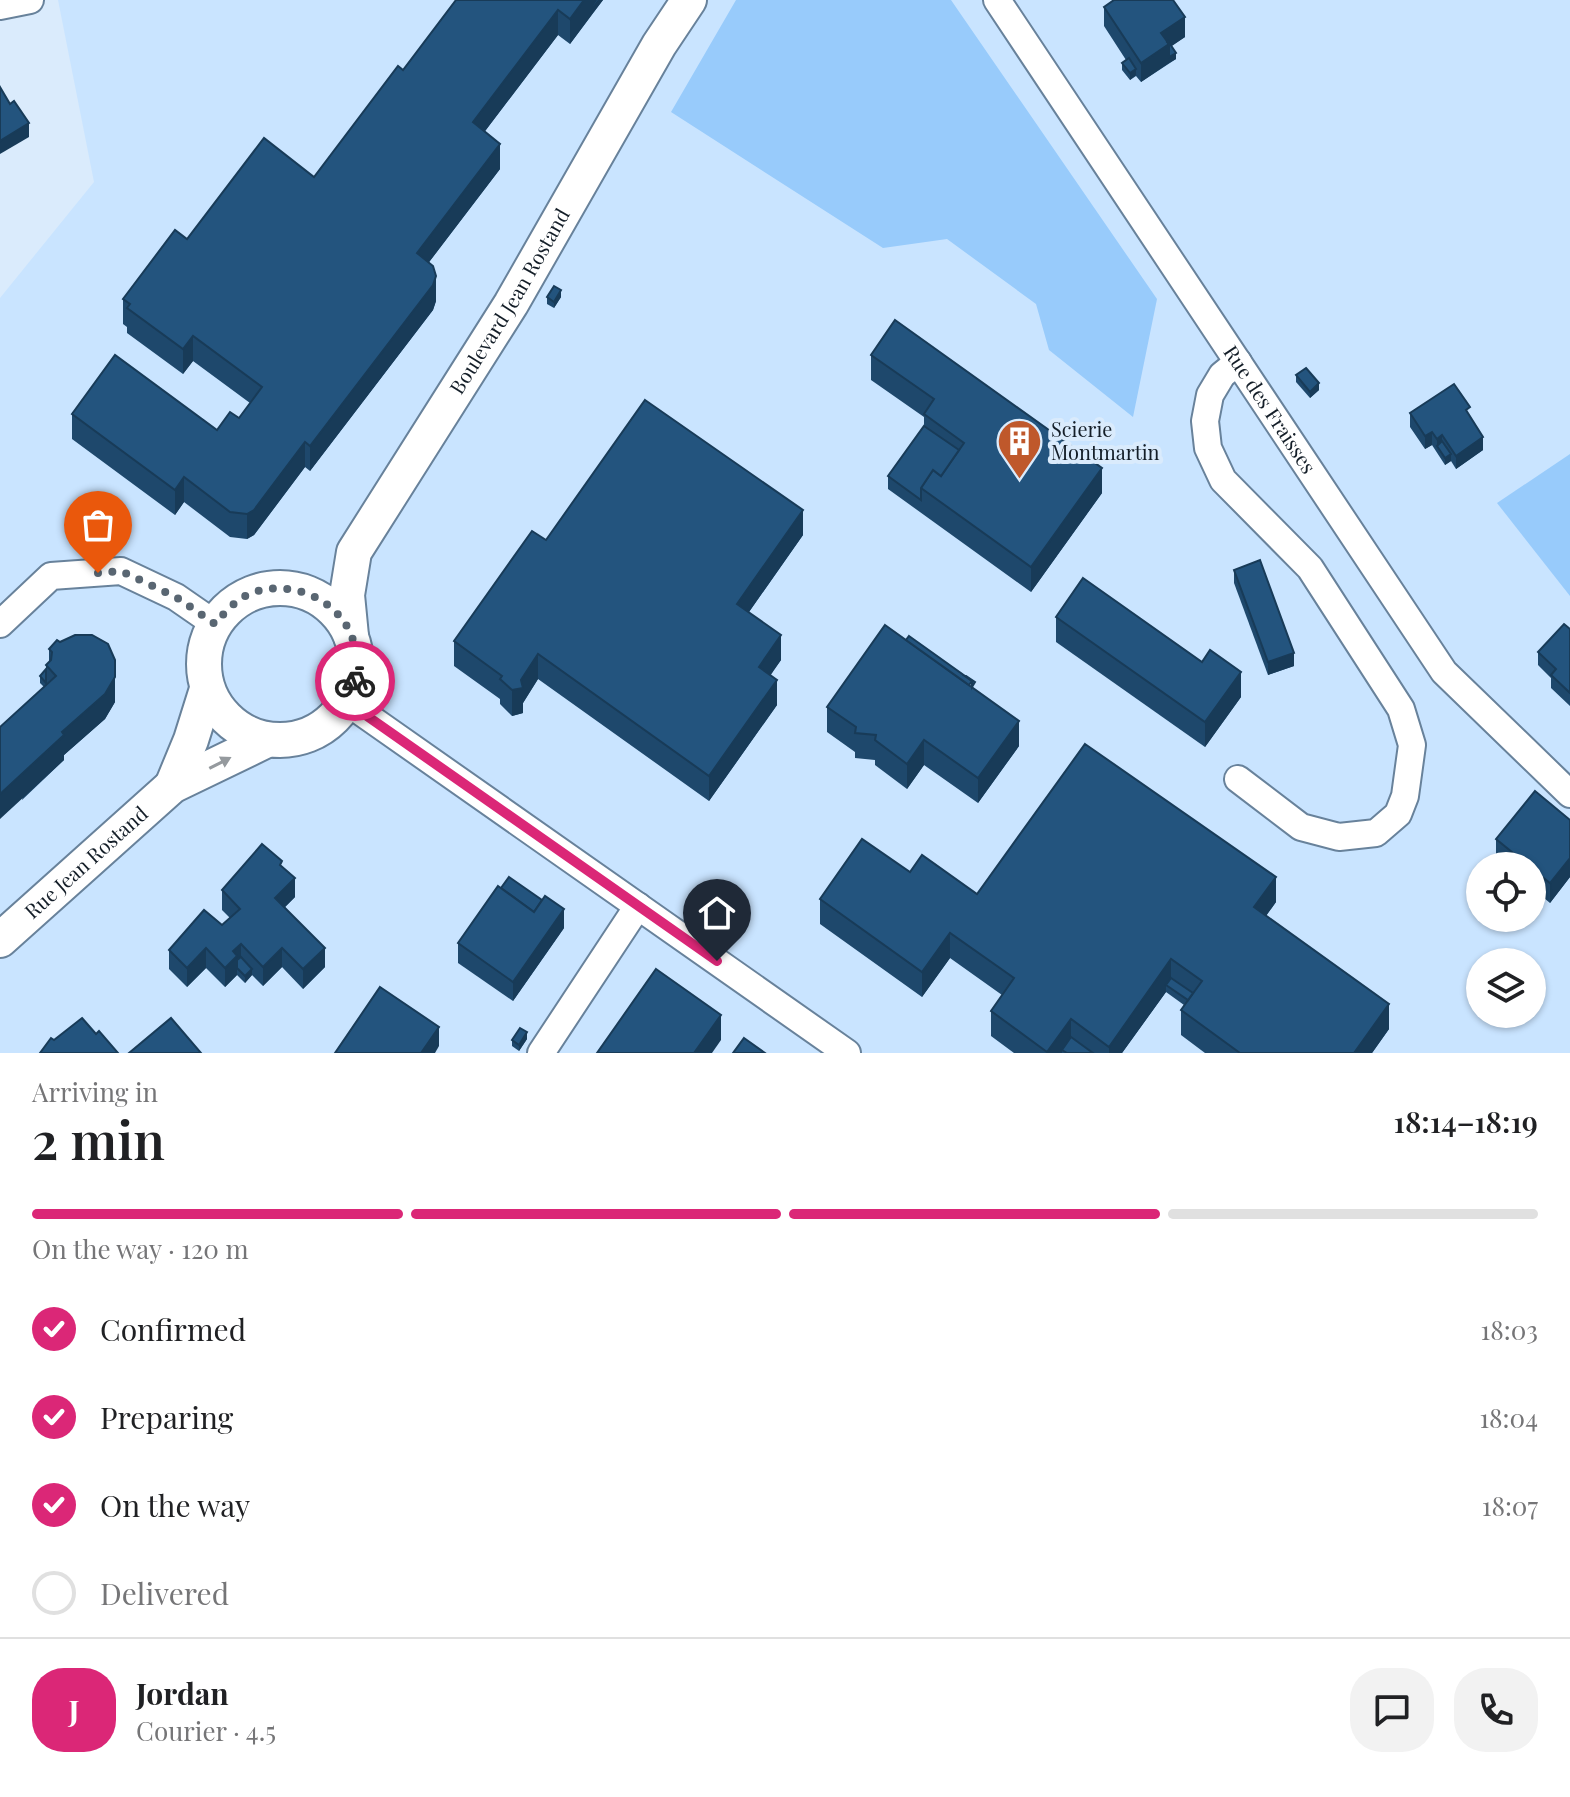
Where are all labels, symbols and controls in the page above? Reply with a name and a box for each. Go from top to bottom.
street label: Boulevard Jean Rostand [443,203,575,399]
street label: Rue des Fraisses [1218,340,1323,478]
place label: Scierie Montmartin [1051,415,1160,465]
building icon: Scierie Montmartin [996,417,1044,480]
pin [64,491,132,573]
icon: bag [76,503,120,547]
courier [315,641,395,721]
icon: bike [333,659,377,703]
one-way arrow [208,756,231,769]
street label: Rue Jean Rostand [18,799,153,924]
map controls [1466,852,1546,1028]
button: locate [1466,852,1546,932]
pin [683,879,751,961]
icon: home [695,891,739,935]
button: layers [1466,948,1546,1028]
text: Arriving in [32,1074,158,1109]
text: 18:14–18:19 [1394,1101,1538,1141]
text: 2 min [32,1104,165,1173]
text: On the way · 120 m [32,1231,249,1266]
icon: check [32,1307,76,1351]
text: Confirmed [100,1309,246,1349]
text: 18:03 [1481,1312,1538,1347]
icon: check [32,1395,76,1439]
text: Preparing [100,1397,233,1437]
text: 18:04 [1479,1400,1538,1435]
icon: check [32,1483,76,1527]
text: On the way [100,1485,250,1525]
text: 18:07 [1482,1488,1538,1523]
text: Delivered [100,1573,229,1613]
button: chat [1350,1668,1434,1752]
button: phone [1454,1668,1538,1752]
text: Jordan [136,1673,229,1713]
text: J [69,1690,79,1730]
text: Courier · 4.5 [136,1713,276,1748]

